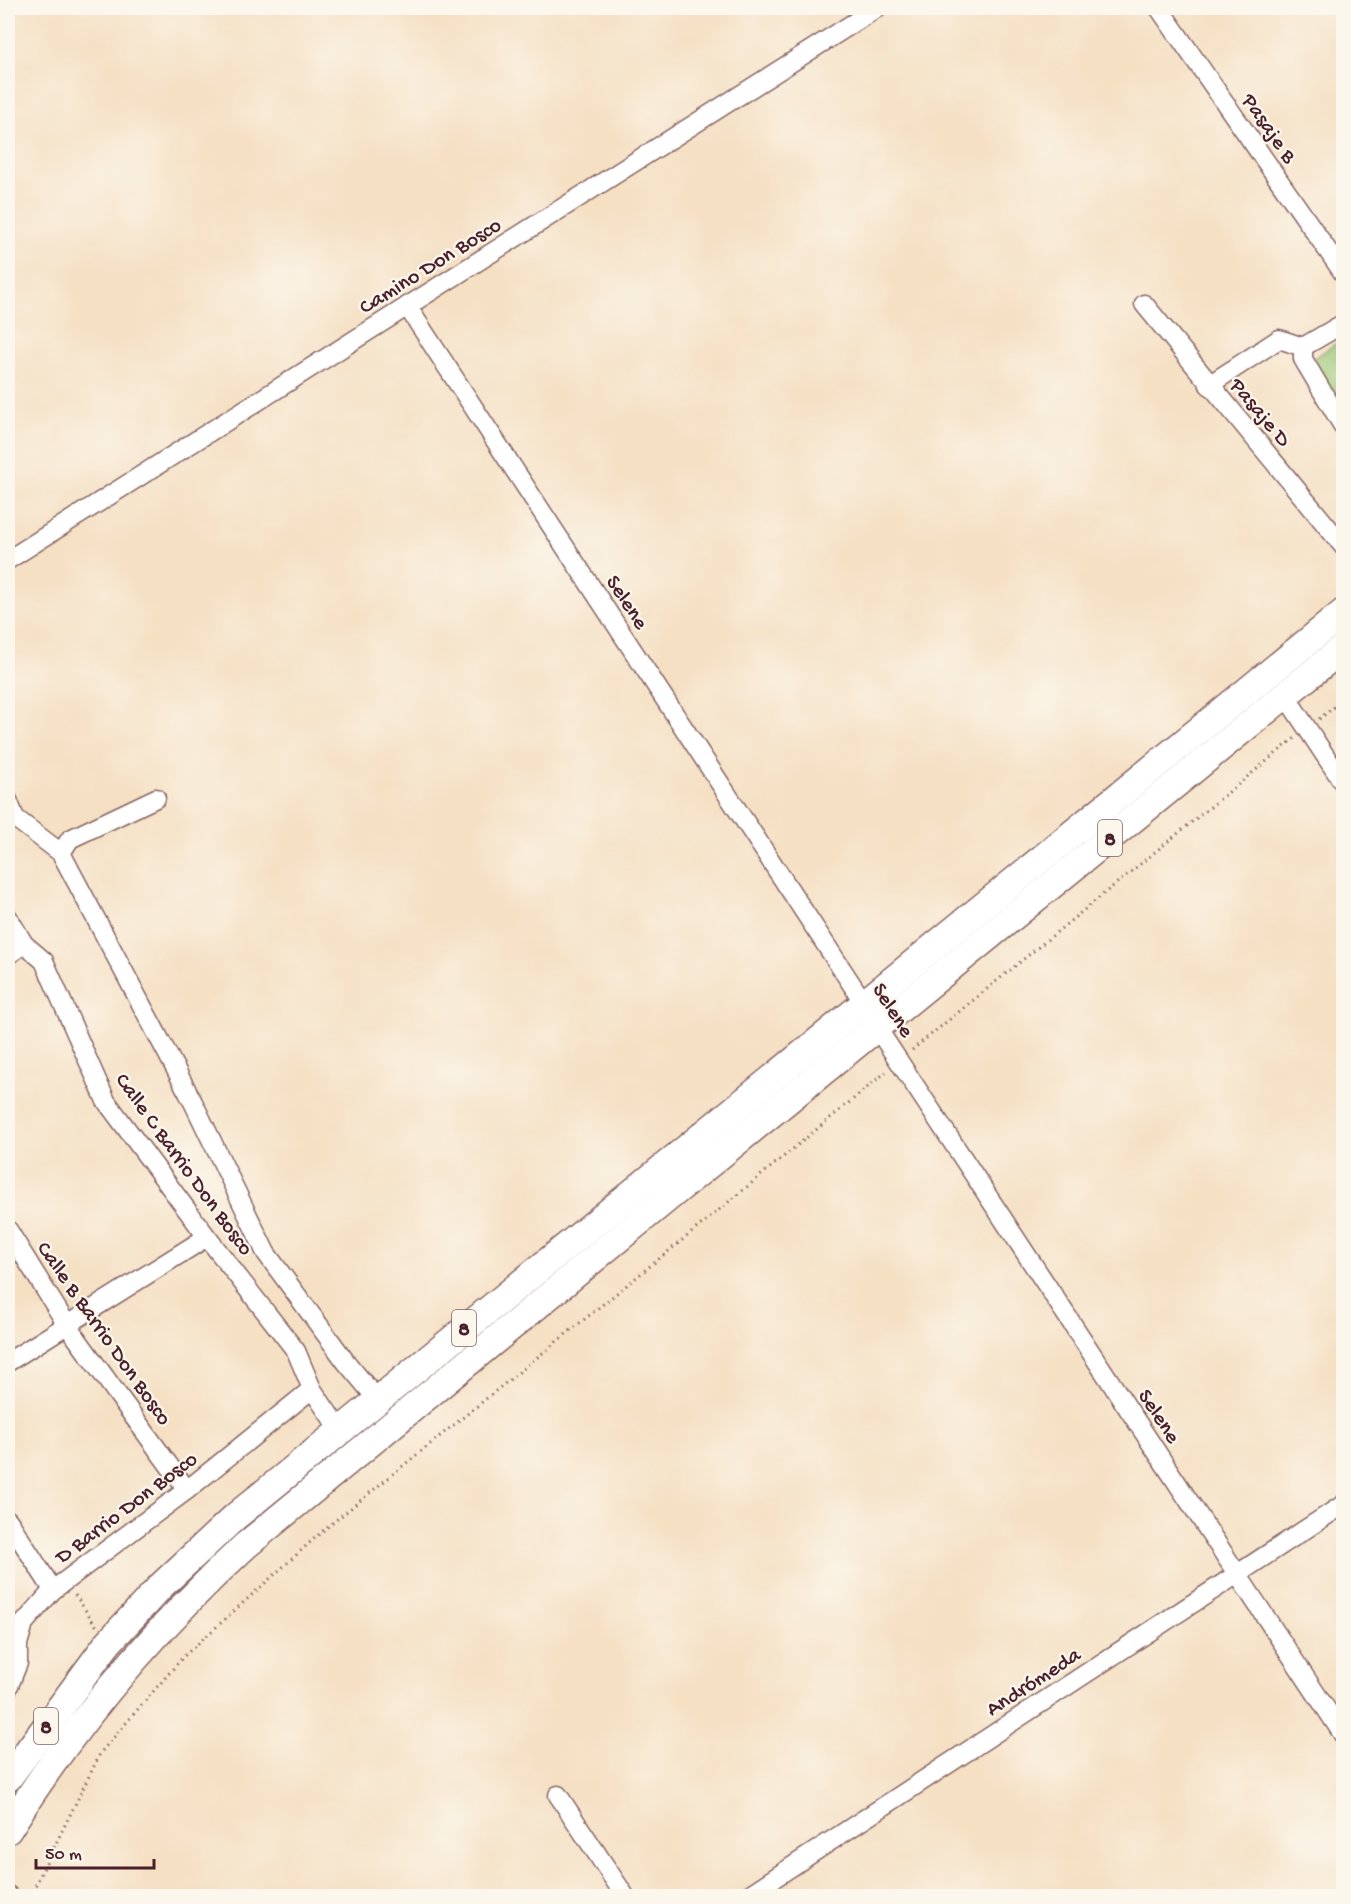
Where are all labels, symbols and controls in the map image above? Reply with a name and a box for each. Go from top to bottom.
street label: Pasaje B [1234,89,1301,170]
street label: Camino Don Bosco [355,213,507,322]
street label: Pasaje D [1222,373,1296,454]
street label: Selene [599,571,653,636]
road number: 8 [1098,820,1122,856]
street label: Selene [865,979,919,1044]
street label: Calle C Barrio Don Bosco [108,1069,258,1262]
street label: Calle B Barrio Don Bosco [29,1237,176,1431]
road number: 8 [452,1310,476,1346]
street label: Selene [1131,1385,1185,1450]
street label: D Barrio Don Bosco [50,1447,204,1572]
street label: Andrómeda [982,1643,1087,1724]
road number: 8 [34,1708,58,1744]
scale bar [36,1832,154,1870]
text: 50 m [45,1845,82,1866]

